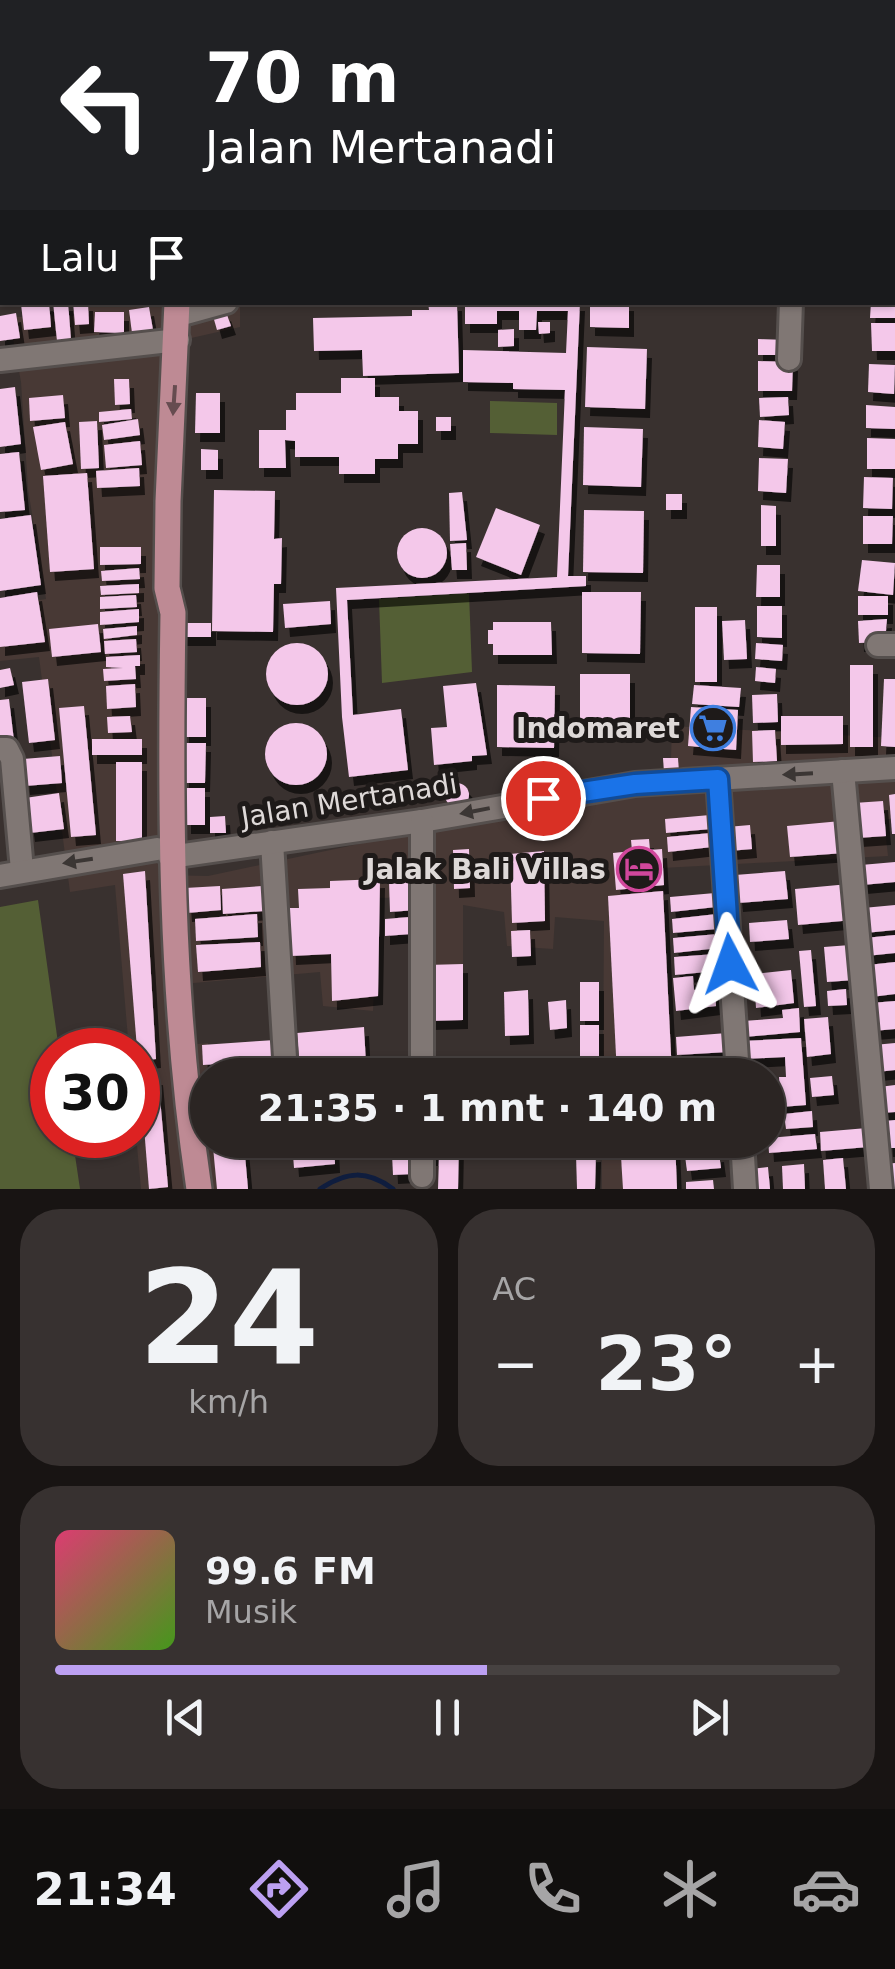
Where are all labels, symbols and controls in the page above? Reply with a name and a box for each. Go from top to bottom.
text: 70 m [205,37,400,119]
icon: left [40,40,170,170]
text: Jalan Mertanadi [205,121,556,174]
icon: arrive [139,230,194,285]
text: Lalu [40,236,119,280]
one-way arrow [166,384,182,416]
supermarket icon: Indomaret [690,705,736,751]
place label: Indomaret [516,712,680,745]
pin [501,756,586,841]
one-way arrow [781,766,813,782]
street label: Jalan Mertanadi [237,767,460,834]
icon: arrive [516,771,571,826]
one-way arrow [459,804,490,819]
hotel icon: Jalak Bali Villas [616,846,662,892]
place label: Jalak Bali Villas [363,853,606,886]
one-way arrow [62,854,94,869]
position arrow [678,912,782,1016]
speed limit sign: 30 [30,1028,160,1158]
text: 21:35 · 1 mnt · 140 m [258,1086,717,1130]
text: 24 [138,1242,319,1394]
text: AC [493,1270,536,1308]
text: 23° [595,1320,737,1408]
text: − [493,1332,539,1396]
text: + [794,1332,840,1396]
text: km/h [188,1383,269,1421]
text: 99.6 FM [205,1549,376,1593]
text: Musik [205,1593,297,1631]
icon: previous [158,1690,213,1745]
icon: pause [420,1690,475,1745]
icon: next [682,1690,737,1745]
icon: directions [244,1854,314,1924]
icon: music [381,1854,451,1924]
icon: phone [518,1854,588,1924]
icon: climate [655,1854,725,1924]
icon: car [791,1854,861,1924]
text: 21:34 [33,1863,177,1916]

